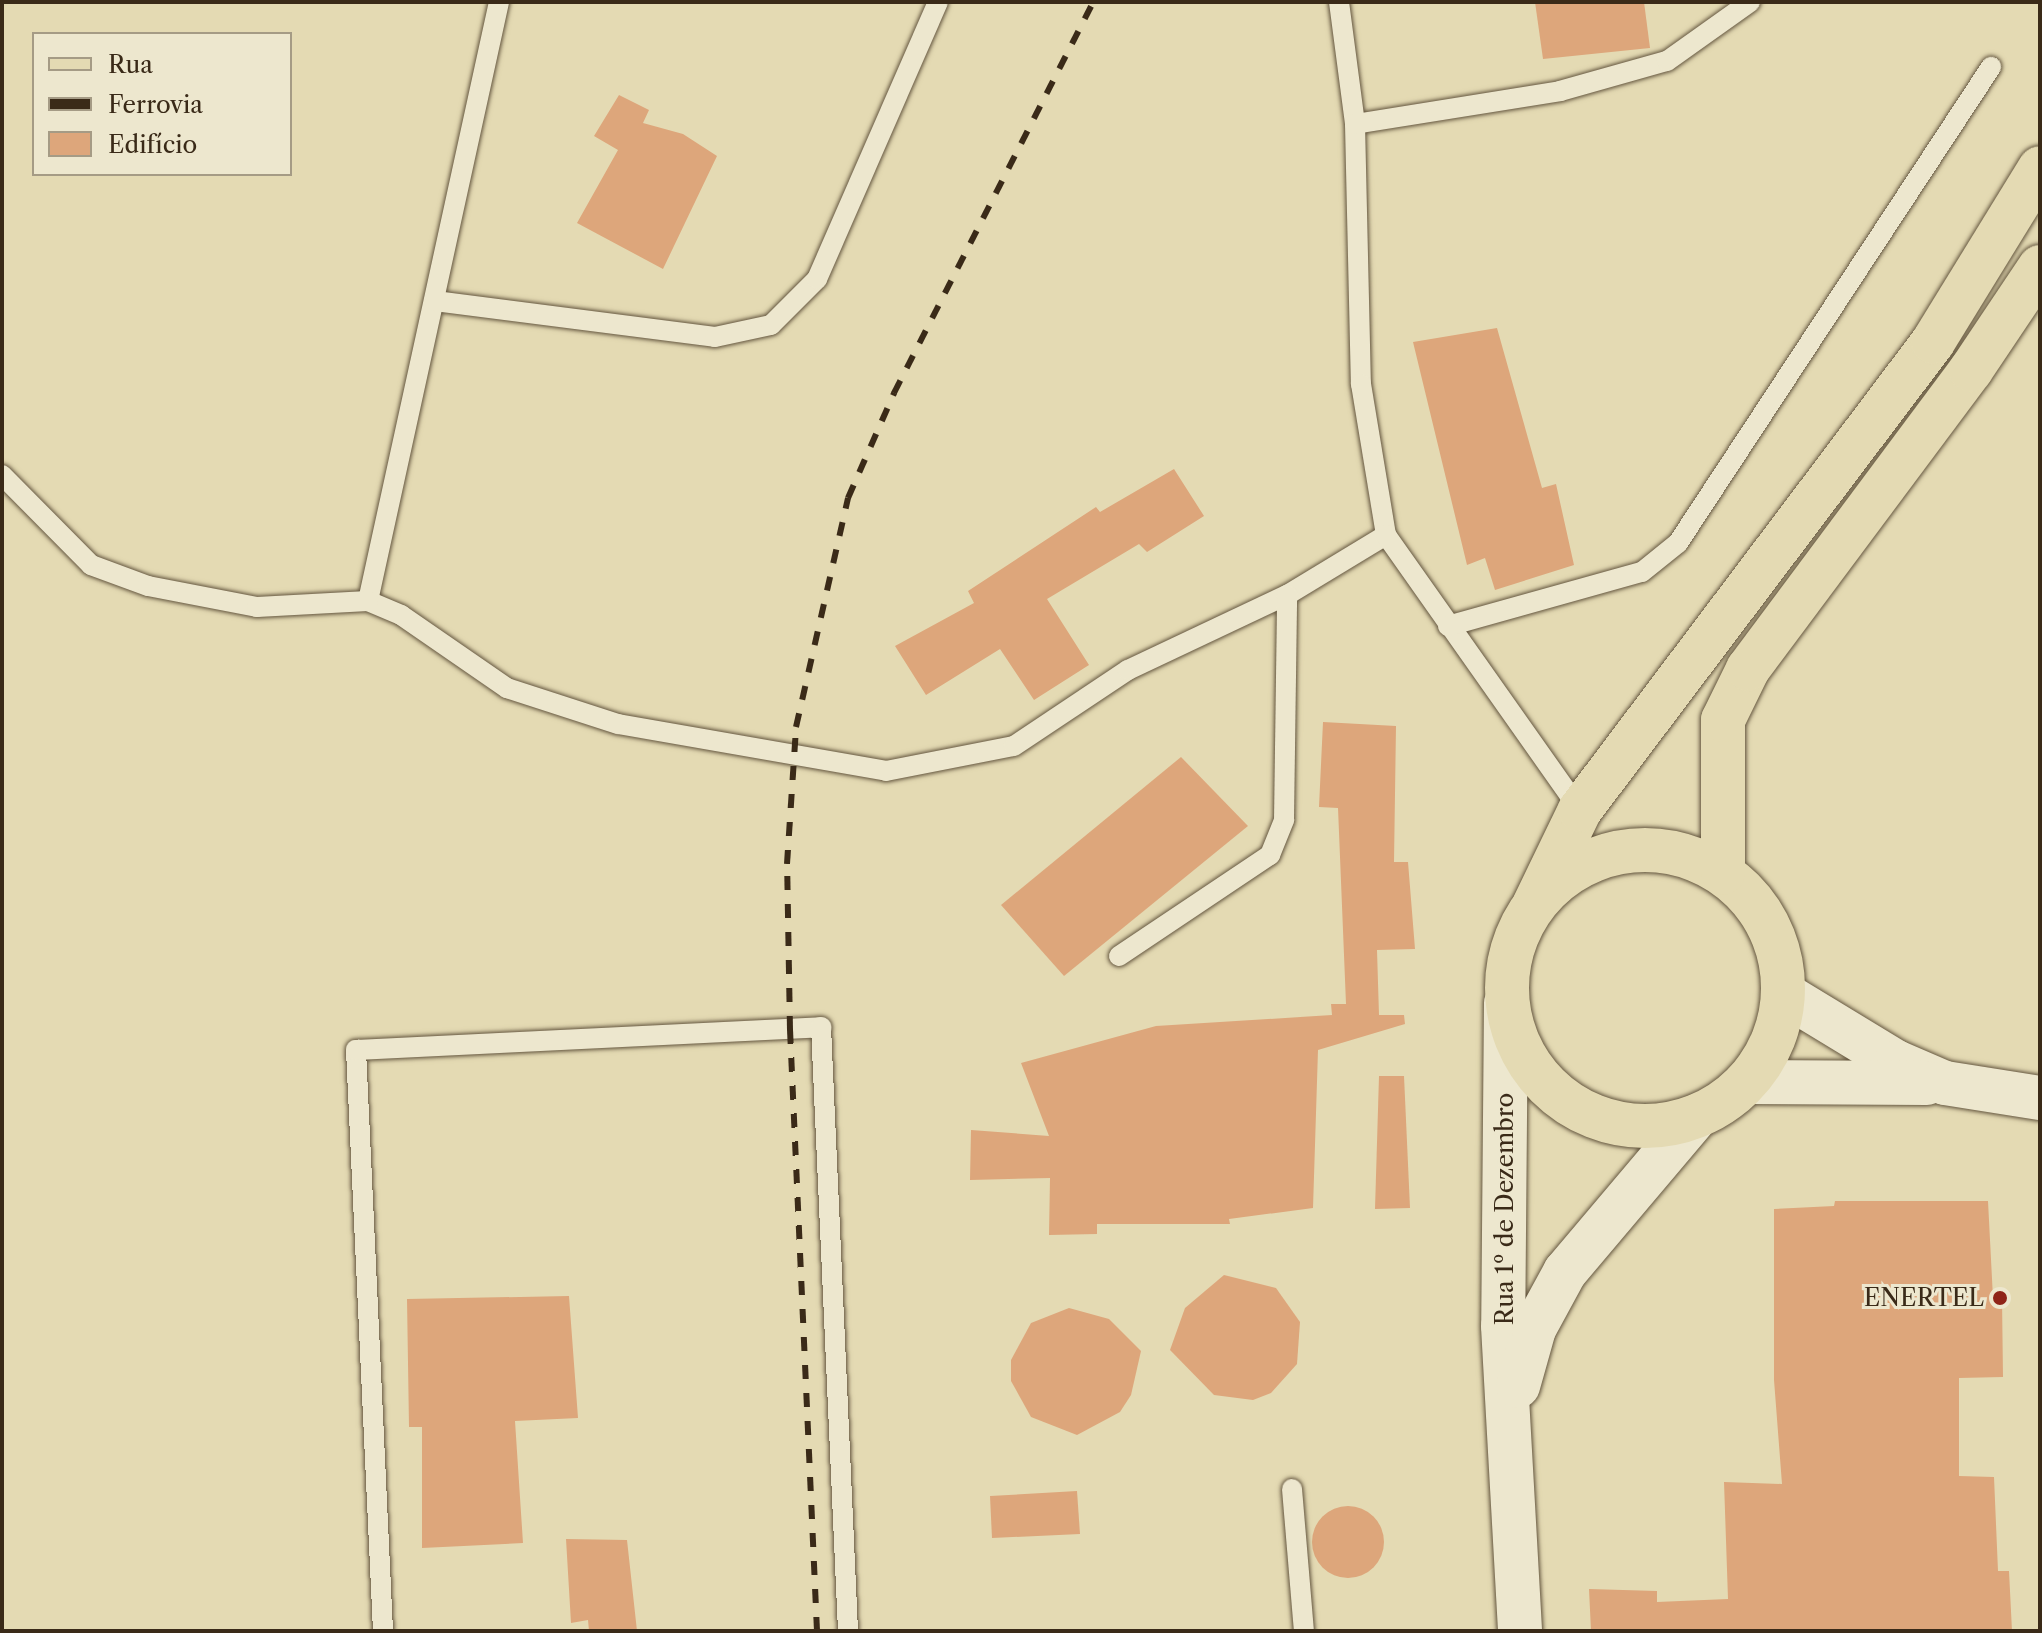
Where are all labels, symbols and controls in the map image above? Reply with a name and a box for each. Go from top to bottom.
legend [32,32,292,176]
text: Rua [108,50,153,79]
text: Ferrovia [108,90,203,119]
text: Edifício [108,130,197,159]
street label: Rua 1º de Dezembro [1491,1093,1519,1325]
place label: ENERTEL [1864,1284,1984,1312]
marker: ENERTEL [1991,1289,2009,1307]

